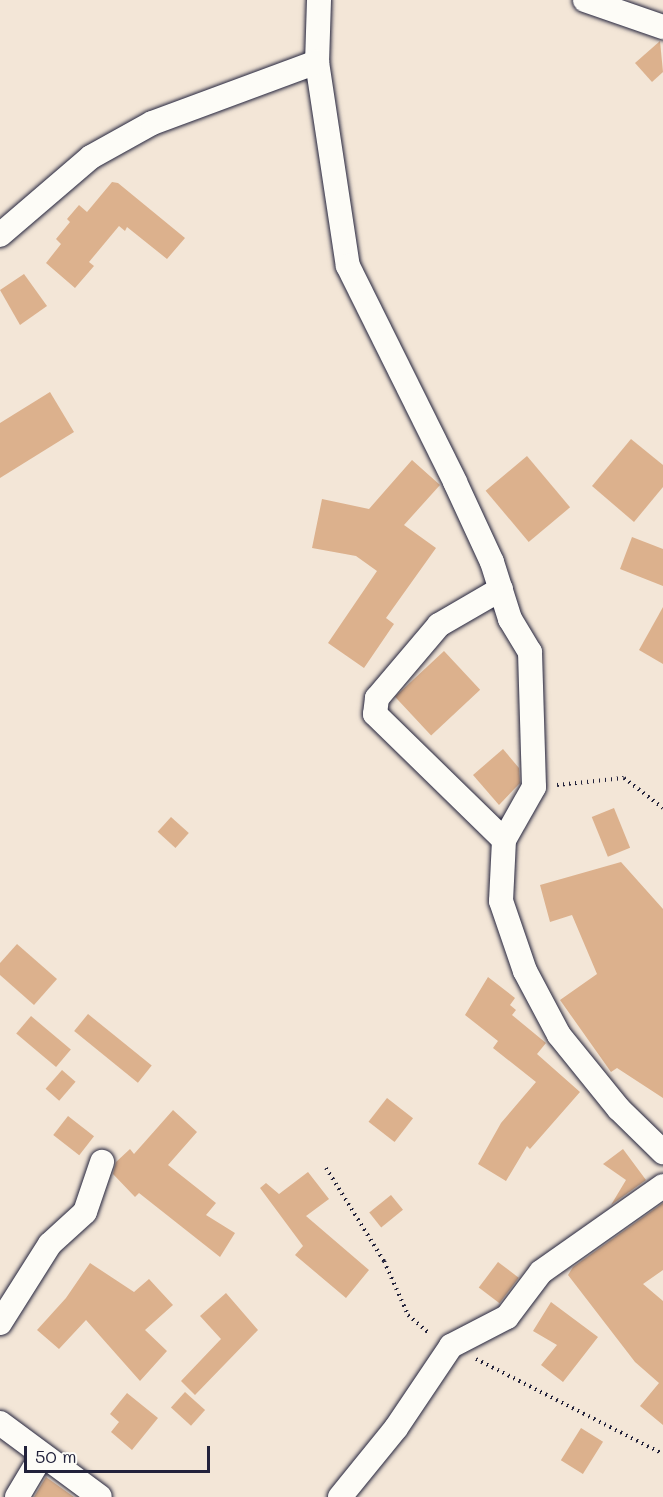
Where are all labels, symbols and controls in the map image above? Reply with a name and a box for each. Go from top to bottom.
scale bar [27,1434,213,1472]
text: 50 m [35,1444,77,1468]

